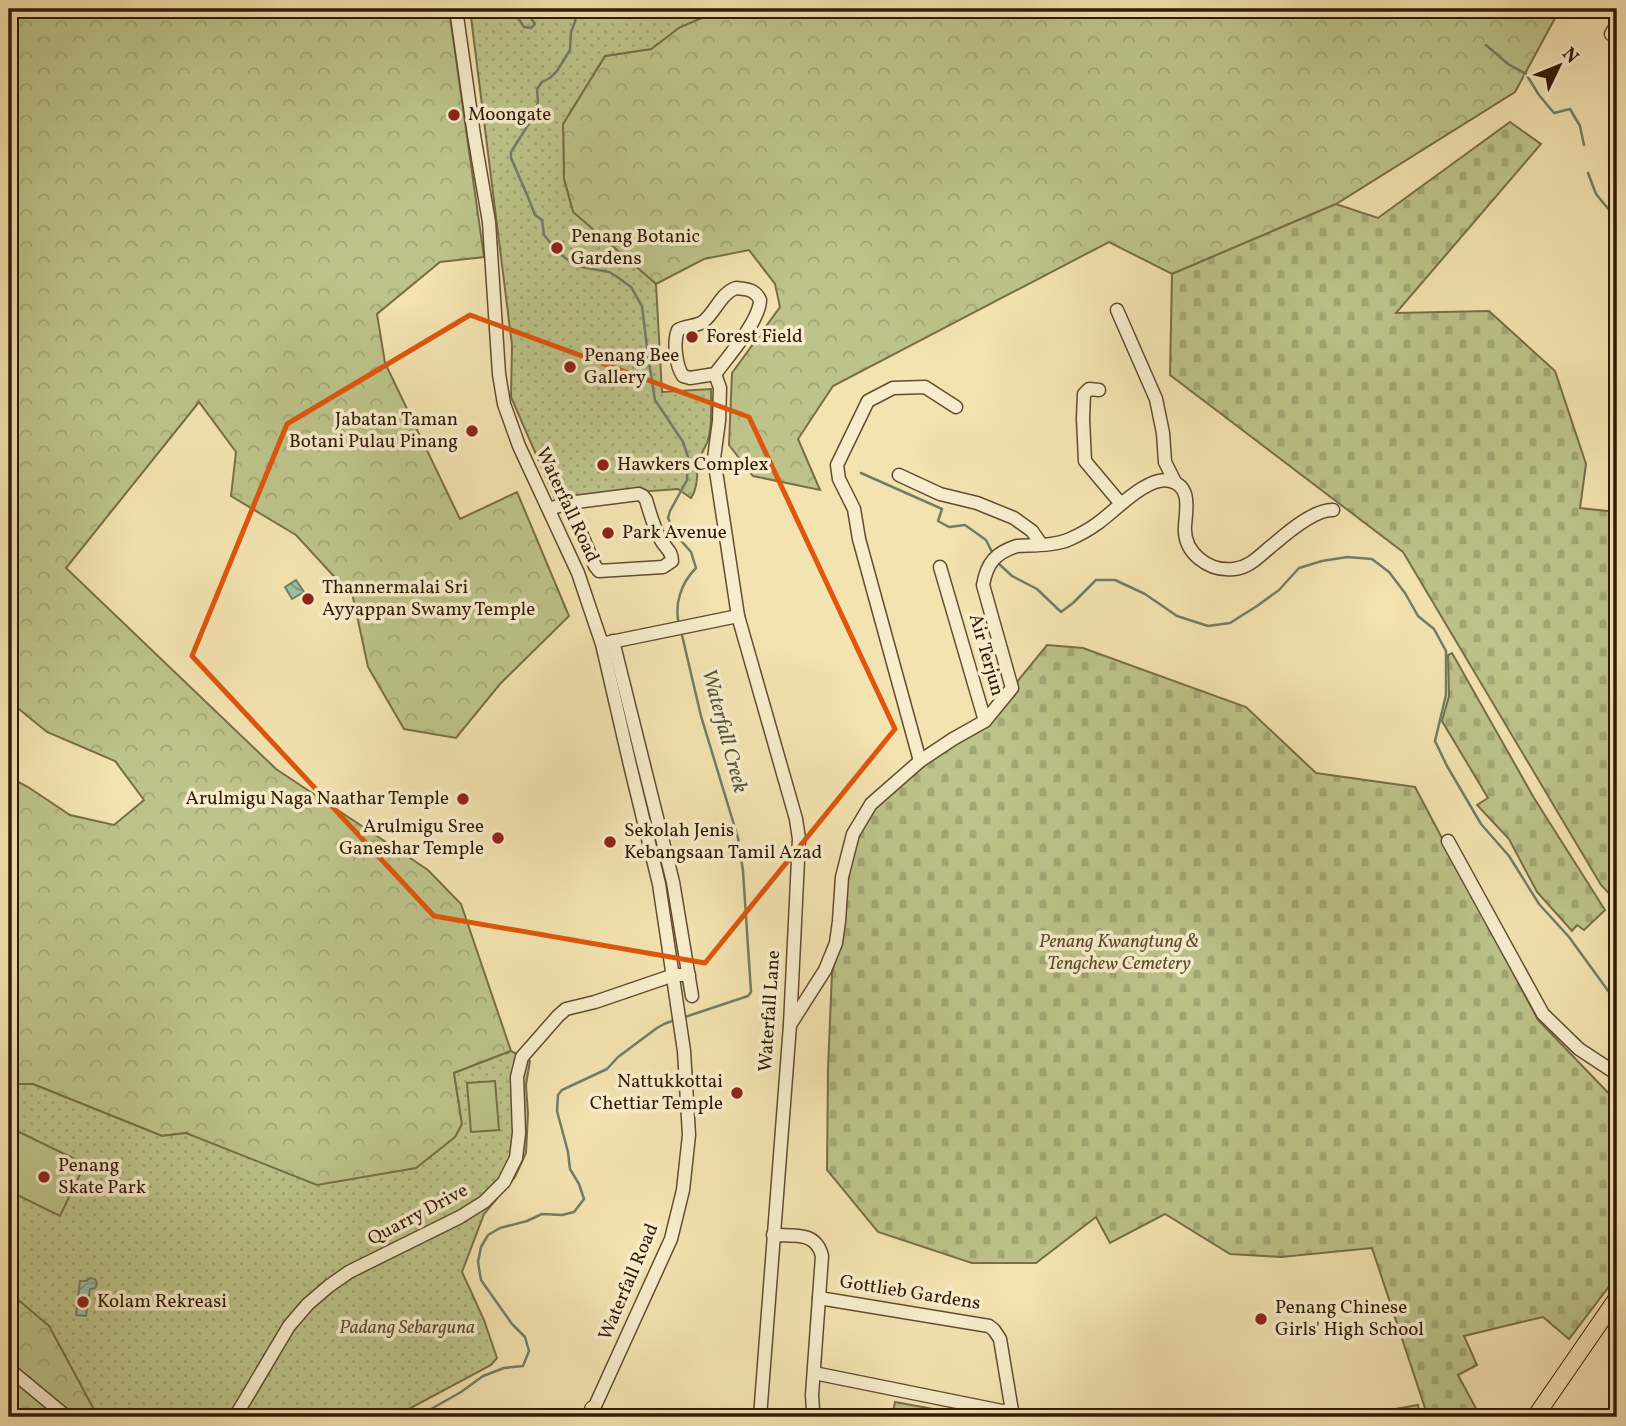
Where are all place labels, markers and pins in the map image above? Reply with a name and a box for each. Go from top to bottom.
place label: Moongate [468,102,551,128]
marker: Moongate [446,107,462,123]
place label: Penang Botanic Gardens [571,224,700,272]
marker: Penang Botanic Gardens [549,240,565,256]
place label: Forest Field [706,324,803,350]
marker: Forest Field [684,329,700,345]
place label: Penang Bee Gallery [584,343,679,391]
marker: Penang Bee Gallery [562,359,578,375]
place label: Jabatan Taman Botani Pulau Pinang [289,407,458,455]
marker: Jabatan Taman Botani Pulau Pinang [464,423,480,439]
place label: Hawkers Complex [617,452,769,478]
marker: Hawkers Complex [595,457,611,473]
place label: Park Avenue [622,520,727,546]
marker: Park Avenue [600,525,616,541]
place label: Thannermalai Sri Ayyappan Swamy Temple [322,575,535,623]
marker: Thannermalai Sri Ayyappan Swamy Temple [300,591,316,607]
place label: Arulmigu Naga Naathar Temple [186,786,449,812]
marker: Arulmigu Naga Naathar Temple [455,791,471,807]
place label: Arulmigu Sree Ganeshar Temple [339,814,484,862]
place label: Sekolah Jenis Kebangsaan Tamil Azad [624,818,822,866]
marker: Arulmigu Sree Ganeshar Temple [490,830,506,846]
marker: Sekolah Jenis Kebangsaan Tamil Azad [602,834,618,850]
place label: Nattukkottai Chettiar Temple [590,1069,723,1117]
marker: Nattukkottai Chettiar Temple [729,1085,745,1101]
place label: Penang Skate Park [58,1153,146,1201]
marker: Penang Skate Park [36,1169,52,1185]
place label: Kolam Rekreasi [97,1289,227,1315]
marker: Kolam Rekreasi [75,1294,91,1310]
place label: Penang Chinese Girls' High School [1275,1295,1424,1343]
marker: Penang Chinese Girls' High School [1253,1311,1269,1327]

